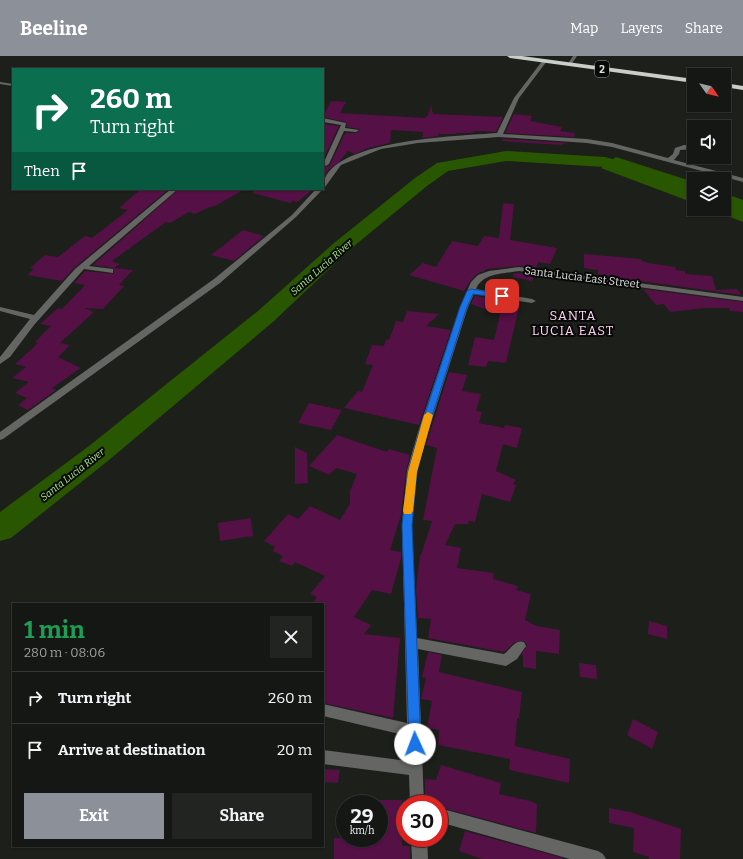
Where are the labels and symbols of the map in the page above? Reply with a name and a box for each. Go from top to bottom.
road number: 2 [595,61,609,77]
north arrow [687,68,731,112]
water label: Santa Lucia River [288,237,356,298]
street label: Santa Lucia East Street [524,264,640,291]
pin [485,279,519,313]
district label: SANTA LUCIA EAST [532,308,614,338]
water label: Santa Lucia River [38,445,108,504]
position arrow [394,723,436,765]
speed limit sign: 30 [396,795,448,847]

